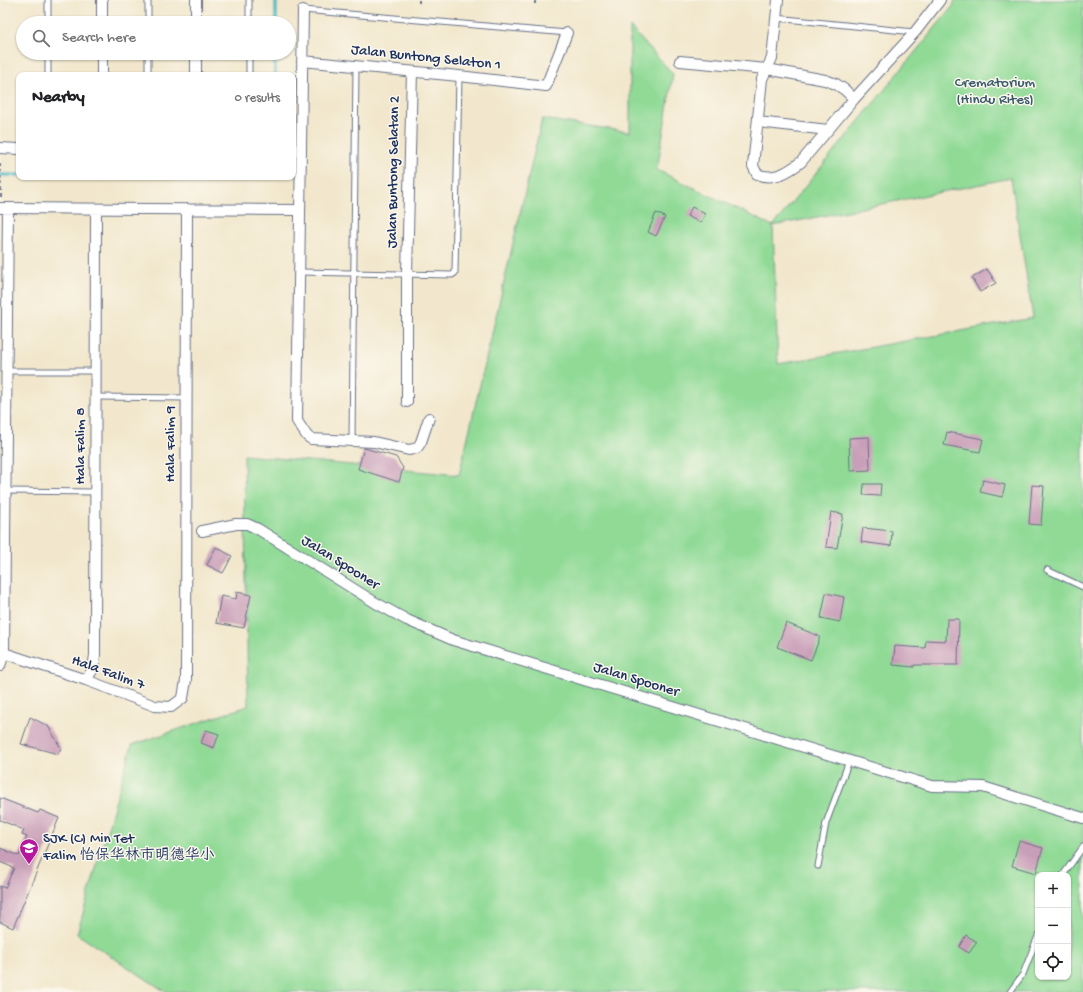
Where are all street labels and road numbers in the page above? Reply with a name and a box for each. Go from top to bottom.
street label: Jalan Buntong Selaton 1 [350,41,502,75]
street label: Jalan Buntong Selatan 2 [384,96,404,248]
street label: Hala Falim 9 [162,405,180,482]
street label: Hala Falim 8 [72,407,90,485]
street label: Jalan Spooner [298,532,384,595]
street label: Hala Falim 7 [69,651,148,695]
street label: Jalan Spooner [591,658,683,702]

